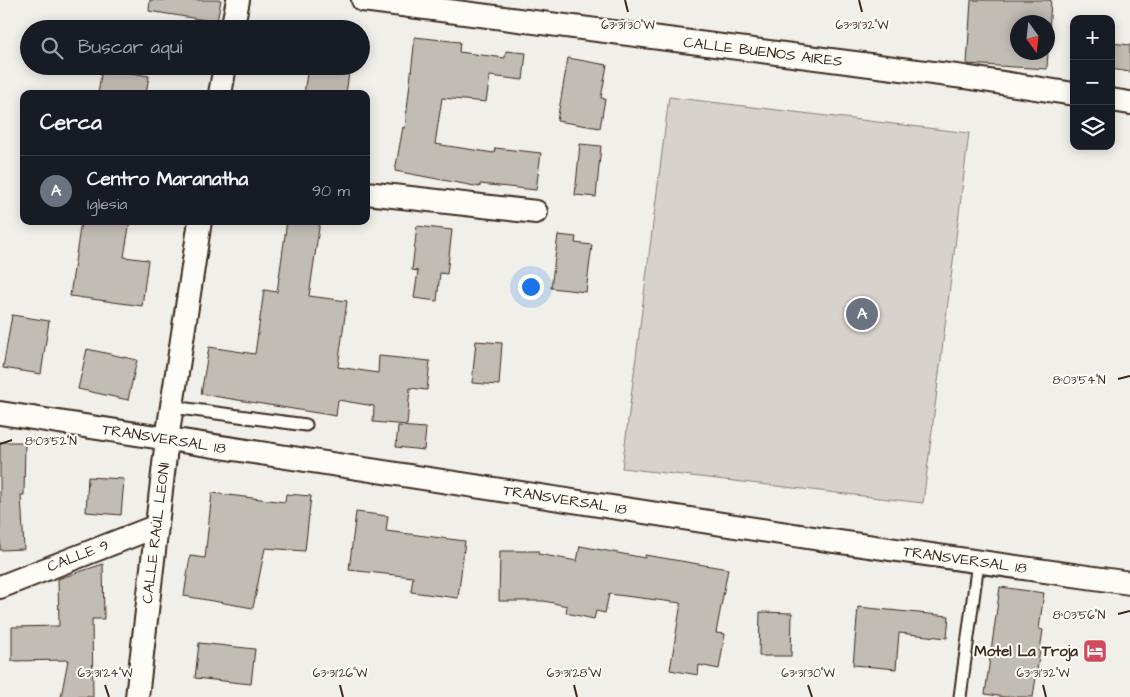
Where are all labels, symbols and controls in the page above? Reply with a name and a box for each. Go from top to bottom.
north arrow [1010,15,1055,60]
map controls [1070,15,1115,150]
button: + [1070,15,1115,60]
text: 63°31'30"W [601,17,656,34]
text: 63°31'32"W [836,17,889,34]
search box [20,20,370,75]
street label: CALLE BUENOS AIRES [682,32,844,72]
icon: search [38,34,66,62]
text: Buscar aquí [78,34,182,61]
button: − [1070,60,1115,105]
button: layers [1070,105,1115,150]
text: Cerca [40,108,102,137]
text: Centro Maranatha [87,166,248,193]
text: A [51,180,61,202]
text: 90 m [312,180,350,202]
text: Iglesia [87,193,127,215]
your location [518,274,544,300]
pin: A [846,295,878,333]
text: 8°03'54"N [1052,372,1106,389]
street label: TRANSVERSAL 18 [101,419,228,459]
text: 8°03'52"N [25,433,77,450]
street label: CALLE RAÚL LEONI [137,461,175,605]
street label: TRANSVERSAL 18 [502,480,629,520]
street label: CALLE 9 [44,535,112,577]
street label: TRANSVERSAL 18 [902,541,1029,579]
text: 8°03'56"N [1053,607,1106,624]
hotel icon: Motel La Troja [1082,638,1108,664]
place label: Motel La Troja [974,641,1078,662]
text: 63°31'24"W [77,665,133,682]
text: 63°31'26"W [313,665,368,682]
text: 63°31'28"W [547,665,602,682]
text: 63°31'30"W [781,665,836,682]
text: 63°31'32"W [1017,665,1070,682]

